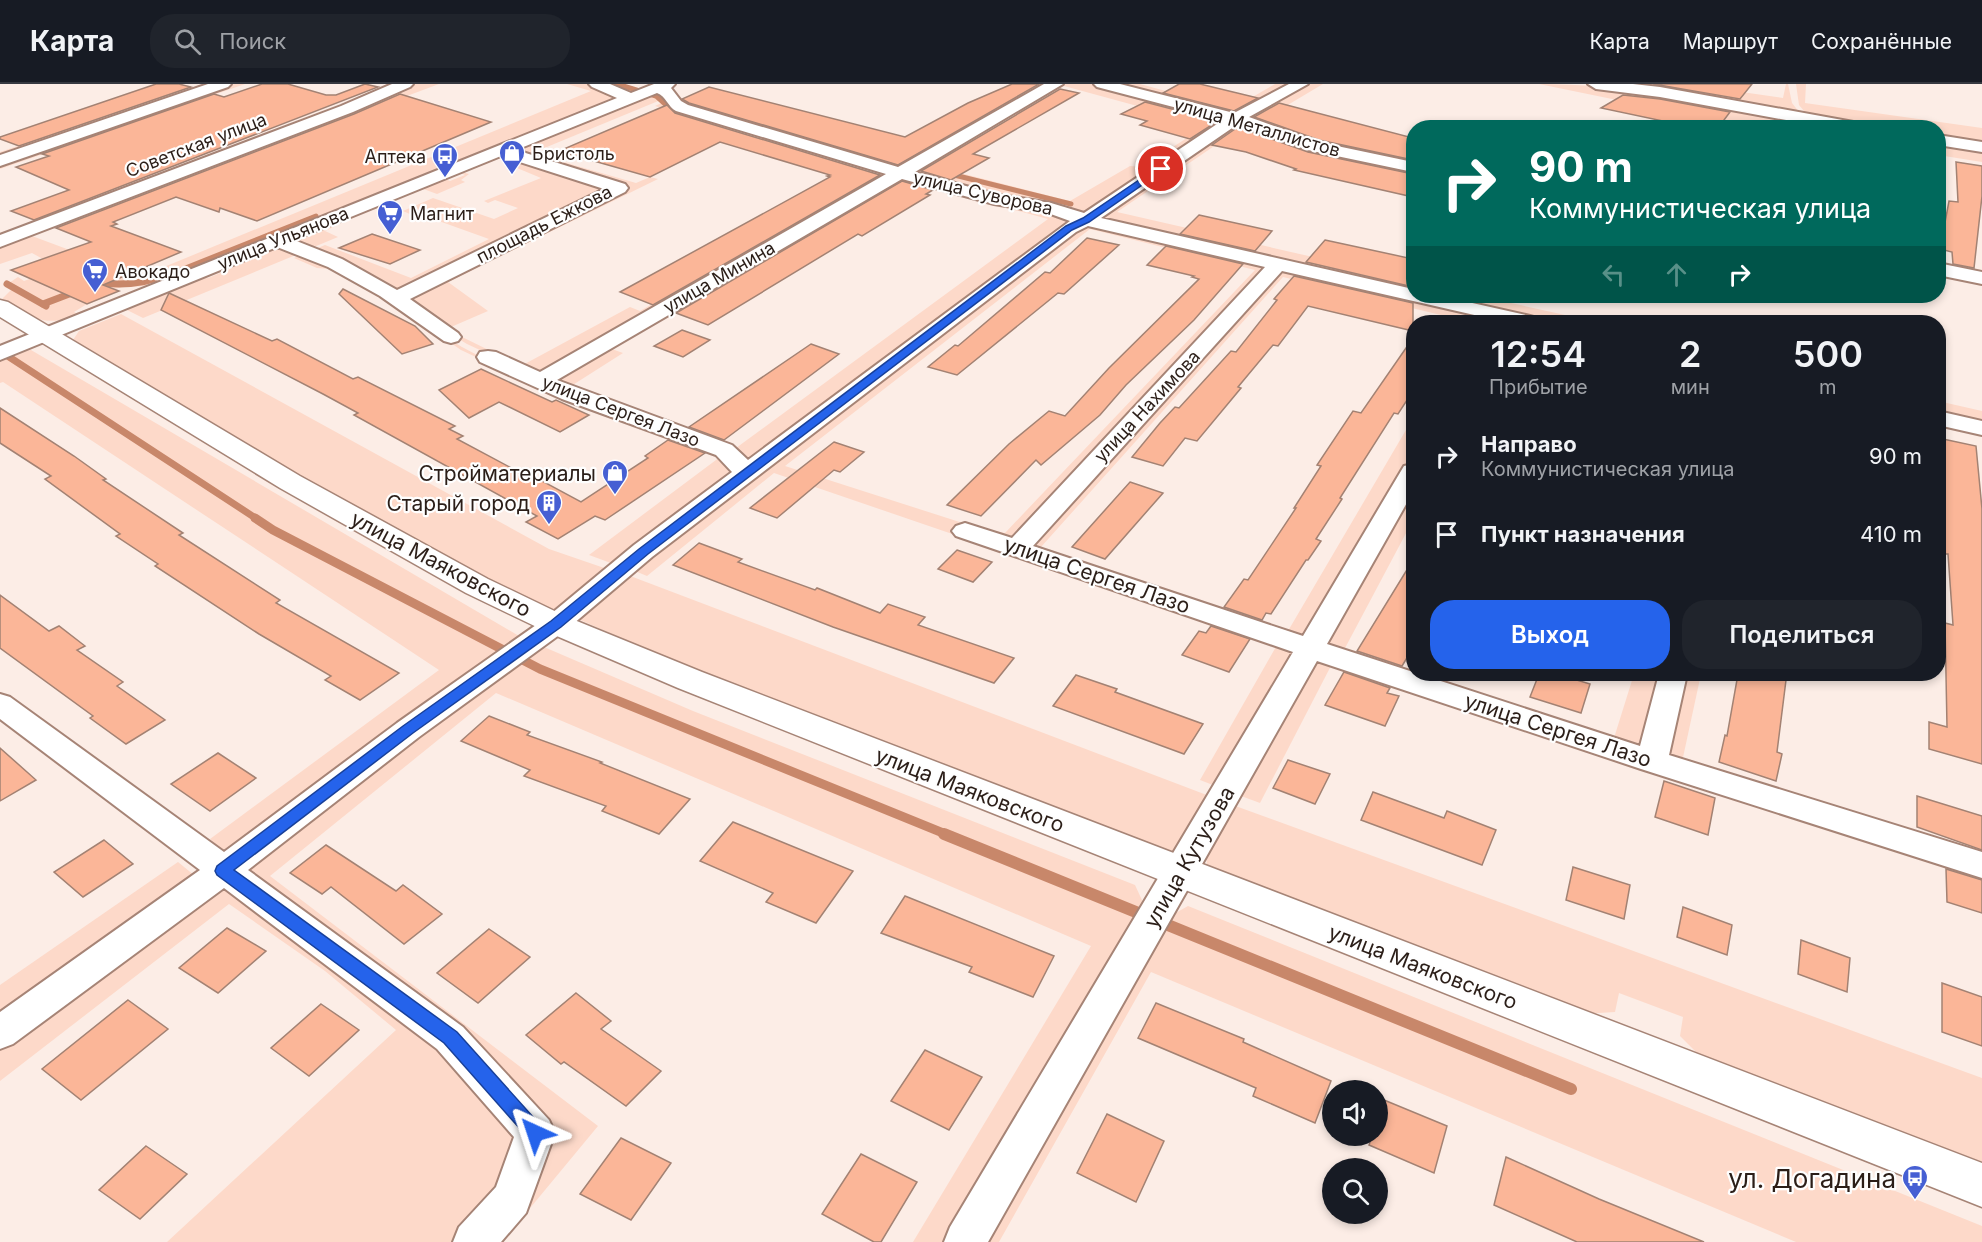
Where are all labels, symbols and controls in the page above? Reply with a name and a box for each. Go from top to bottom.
search box [150,14,570,68]
text: Карта [30,24,114,58]
icon: search [171,25,204,58]
text: Поиск [219,28,286,54]
text: Карта [1589,29,1650,54]
text: Маршрут [1683,29,1778,54]
text: Сохранённые [1811,29,1952,54]
street label: улица Металлистов [1171,93,1343,161]
street label: Советская улица [123,108,269,182]
shop icon: Бристоль [497,138,527,176]
bus stop icon: Аптека [430,141,460,179]
text: 90 m [1529,141,1633,192]
place label: Бристоль [532,143,615,164]
pin [1135,143,1186,194]
icon: right [1430,144,1508,222]
place label: Аптека [365,146,426,167]
icon: arrive [1144,152,1177,185]
street label: улица Суворова [911,167,1055,219]
street label: площадь Ежкова [473,181,615,267]
text: Коммунистическая улица [1529,192,1871,225]
supermarket icon: Магнит [375,198,405,236]
street label: улица Ульянова [214,202,352,274]
place label: Магнит [410,203,475,224]
street label: улица Минина [660,237,778,317]
supermarket icon: Авокадо [80,256,110,294]
icon: left [1597,258,1630,291]
icon: ahead [1660,258,1693,291]
icon: right [1723,258,1756,291]
place label: Авокадо [115,261,190,282]
text: 12:54 [1490,332,1586,376]
text: 2 [1679,332,1701,376]
text: 500 [1793,332,1863,376]
street label: улица Нахимова [1090,346,1204,466]
street label: улица Сергея Лазо [539,371,703,451]
text: Прибытие [1489,375,1588,399]
text: мин [1671,375,1710,399]
text: m [1819,375,1837,399]
text: Направо [1481,431,1577,457]
icon: right [1430,440,1463,473]
text: 90 m [1869,443,1922,469]
text: Коммунистическая улица [1481,457,1734,481]
shop icon: Стройматериалы [600,458,630,496]
place label: Стройматериалы [418,461,596,486]
building icon: Старый город [534,488,564,526]
place label: Старый город [386,491,530,516]
street label: улица Маяковского [347,506,535,622]
icon: arrive [1430,518,1463,551]
text: Пункт назначения [1481,521,1685,547]
text: 410 m [1860,521,1922,547]
street label: улица Сергея Лазо [1001,531,1193,619]
button: Выход [1430,600,1670,669]
button: Поделиться [1682,600,1922,669]
street label: улица Сергея Лазо [1461,688,1655,772]
street label: улица Маяковского [872,742,1068,838]
street label: улица Кутузова [1138,782,1240,932]
street label: улица Маяковского [1325,919,1521,1015]
map controls [1322,1080,1388,1224]
button: sound [1322,1080,1388,1146]
position arrow [503,1101,567,1165]
button: search [1322,1158,1388,1224]
place label: ул. Догадина [1728,1163,1896,1194]
bus stop icon: ул. Догадина [1900,1163,1930,1201]

